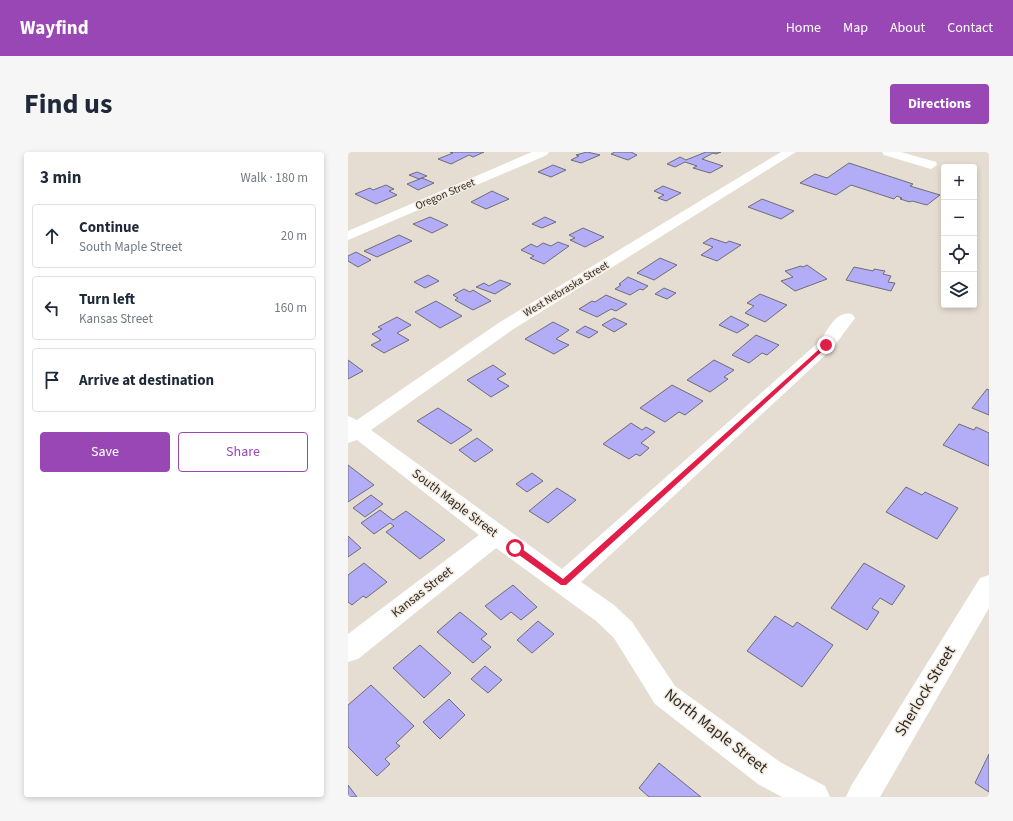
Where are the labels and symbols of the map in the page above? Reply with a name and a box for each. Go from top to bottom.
street label: Oregon Street [413,175,477,213]
street label: West Nebraska Street [520,257,612,321]
route end [817,336,835,354]
street label: South Maple Street [408,465,502,542]
route start [506,539,524,557]
street label: Kansas Street [387,562,457,622]
street label: Sherlock Street [889,641,961,740]
street label: North Maple Street [660,684,773,779]

